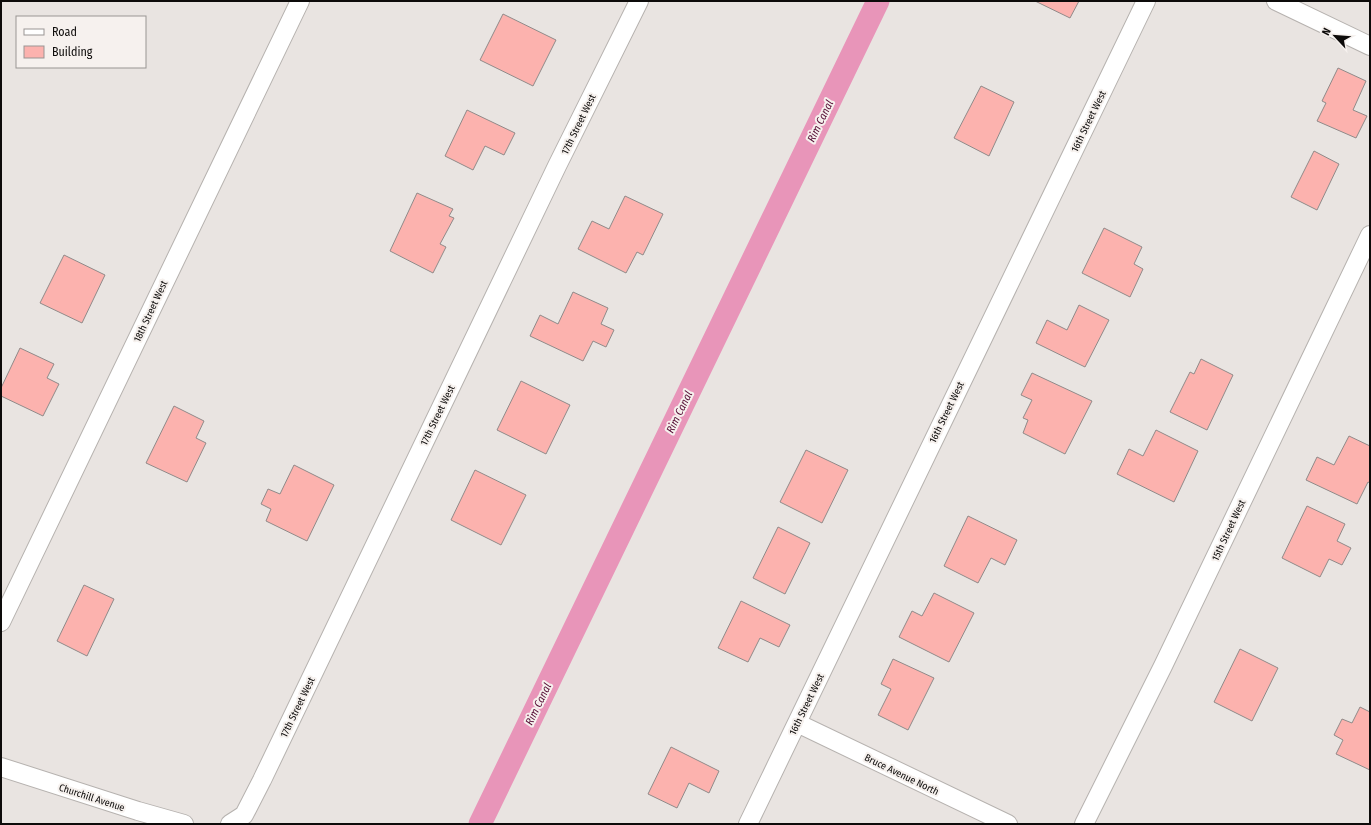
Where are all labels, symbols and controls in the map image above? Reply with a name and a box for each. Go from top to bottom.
legend [16,16,146,68]
north arrow [1315,16,1355,56]
text: Road [52,25,77,39]
text: N [1319,26,1334,38]
text: Building [52,45,93,59]
street label: 16th Street West [1069,88,1109,154]
street label: 17th Street West [559,92,599,157]
water label: Rim Canal [805,98,836,144]
street label: 18th Street West [131,278,171,344]
street label: 16th Street West [927,379,967,445]
street label: 17th Street West [418,383,458,448]
water label: Rim Canal [664,389,695,435]
street label: 15th Street West [1209,497,1249,563]
street label: 16th Street West [787,671,827,737]
street label: 17th Street West [278,675,318,740]
water label: Rim Canal [523,681,554,727]
street label: Bruce Avenue North [862,752,941,798]
street label: Churchill Avenue [57,782,126,814]

